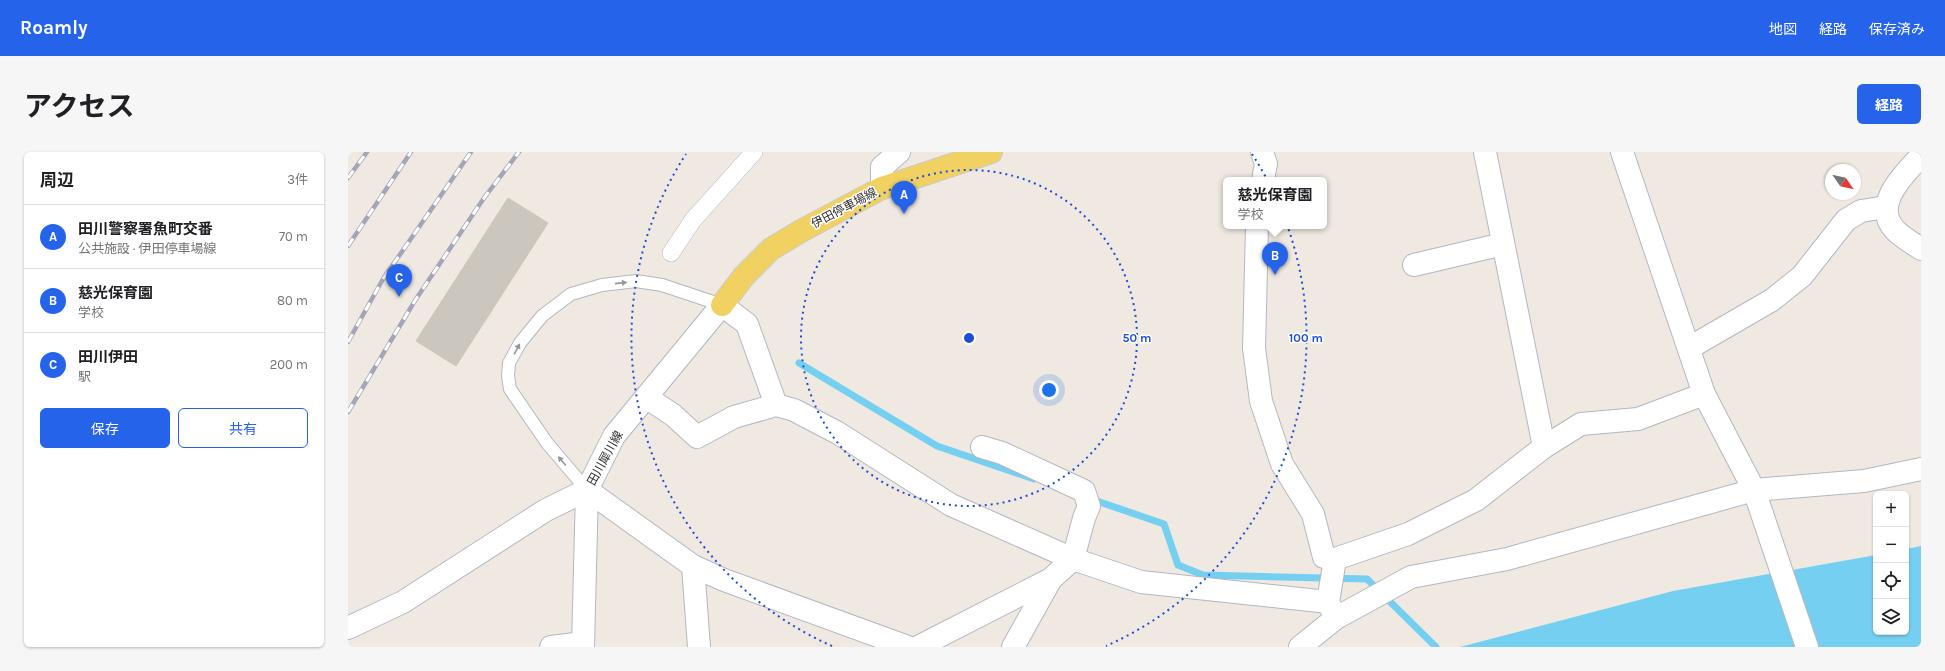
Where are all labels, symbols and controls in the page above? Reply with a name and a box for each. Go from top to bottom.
text: Roamly [20,17,87,39]
text: 地図 [1769,21,1797,38]
text: 経路 [1819,21,1847,38]
text: 保存済み [1869,21,1925,38]
button: 経路 [1857,84,1921,124]
text: アクセス [24,90,135,123]
north arrow [1825,164,1861,200]
text: 周辺 [40,170,74,190]
text: 3件 [287,172,308,187]
popup [1223,177,1327,229]
pin: A [891,181,917,214]
street label: 伊田停車場線 [809,185,879,231]
text: 慈光保育園 [1237,186,1313,204]
text: 学校 [1237,207,1264,222]
text: 田川警察署魚町交番 [78,220,213,238]
text: A [49,229,57,244]
text: 70 m [279,229,308,244]
text: 公共施設 · 伊田停車場線 [78,241,217,256]
pin: B [1262,242,1288,275]
pin: C [386,264,412,297]
one-way arrow [615,279,627,286]
text: 慈光保育園 [78,284,153,302]
text: B [49,293,57,308]
text: 80 m [277,293,308,308]
text: 学校 [78,305,104,320]
centre of rings [962,331,976,345]
text: 50 m [1123,331,1152,345]
text: 100 m [1289,331,1323,345]
one-way arrow [513,344,520,355]
text: 田川伊田 [78,348,138,366]
text: C [49,357,57,372]
text: 200 m [270,357,308,372]
text: 駅 [78,369,91,384]
your location [1039,380,1059,400]
button: 保存 [40,408,170,448]
button: 共有 [178,408,308,448]
street label: 田川犀川線 [584,428,626,488]
one-way arrow [557,455,566,466]
map controls [1873,491,1909,635]
button: + [1873,491,1909,527]
button: − [1873,527,1909,563]
button: locate [1873,563,1909,599]
button: layers [1873,599,1909,635]

